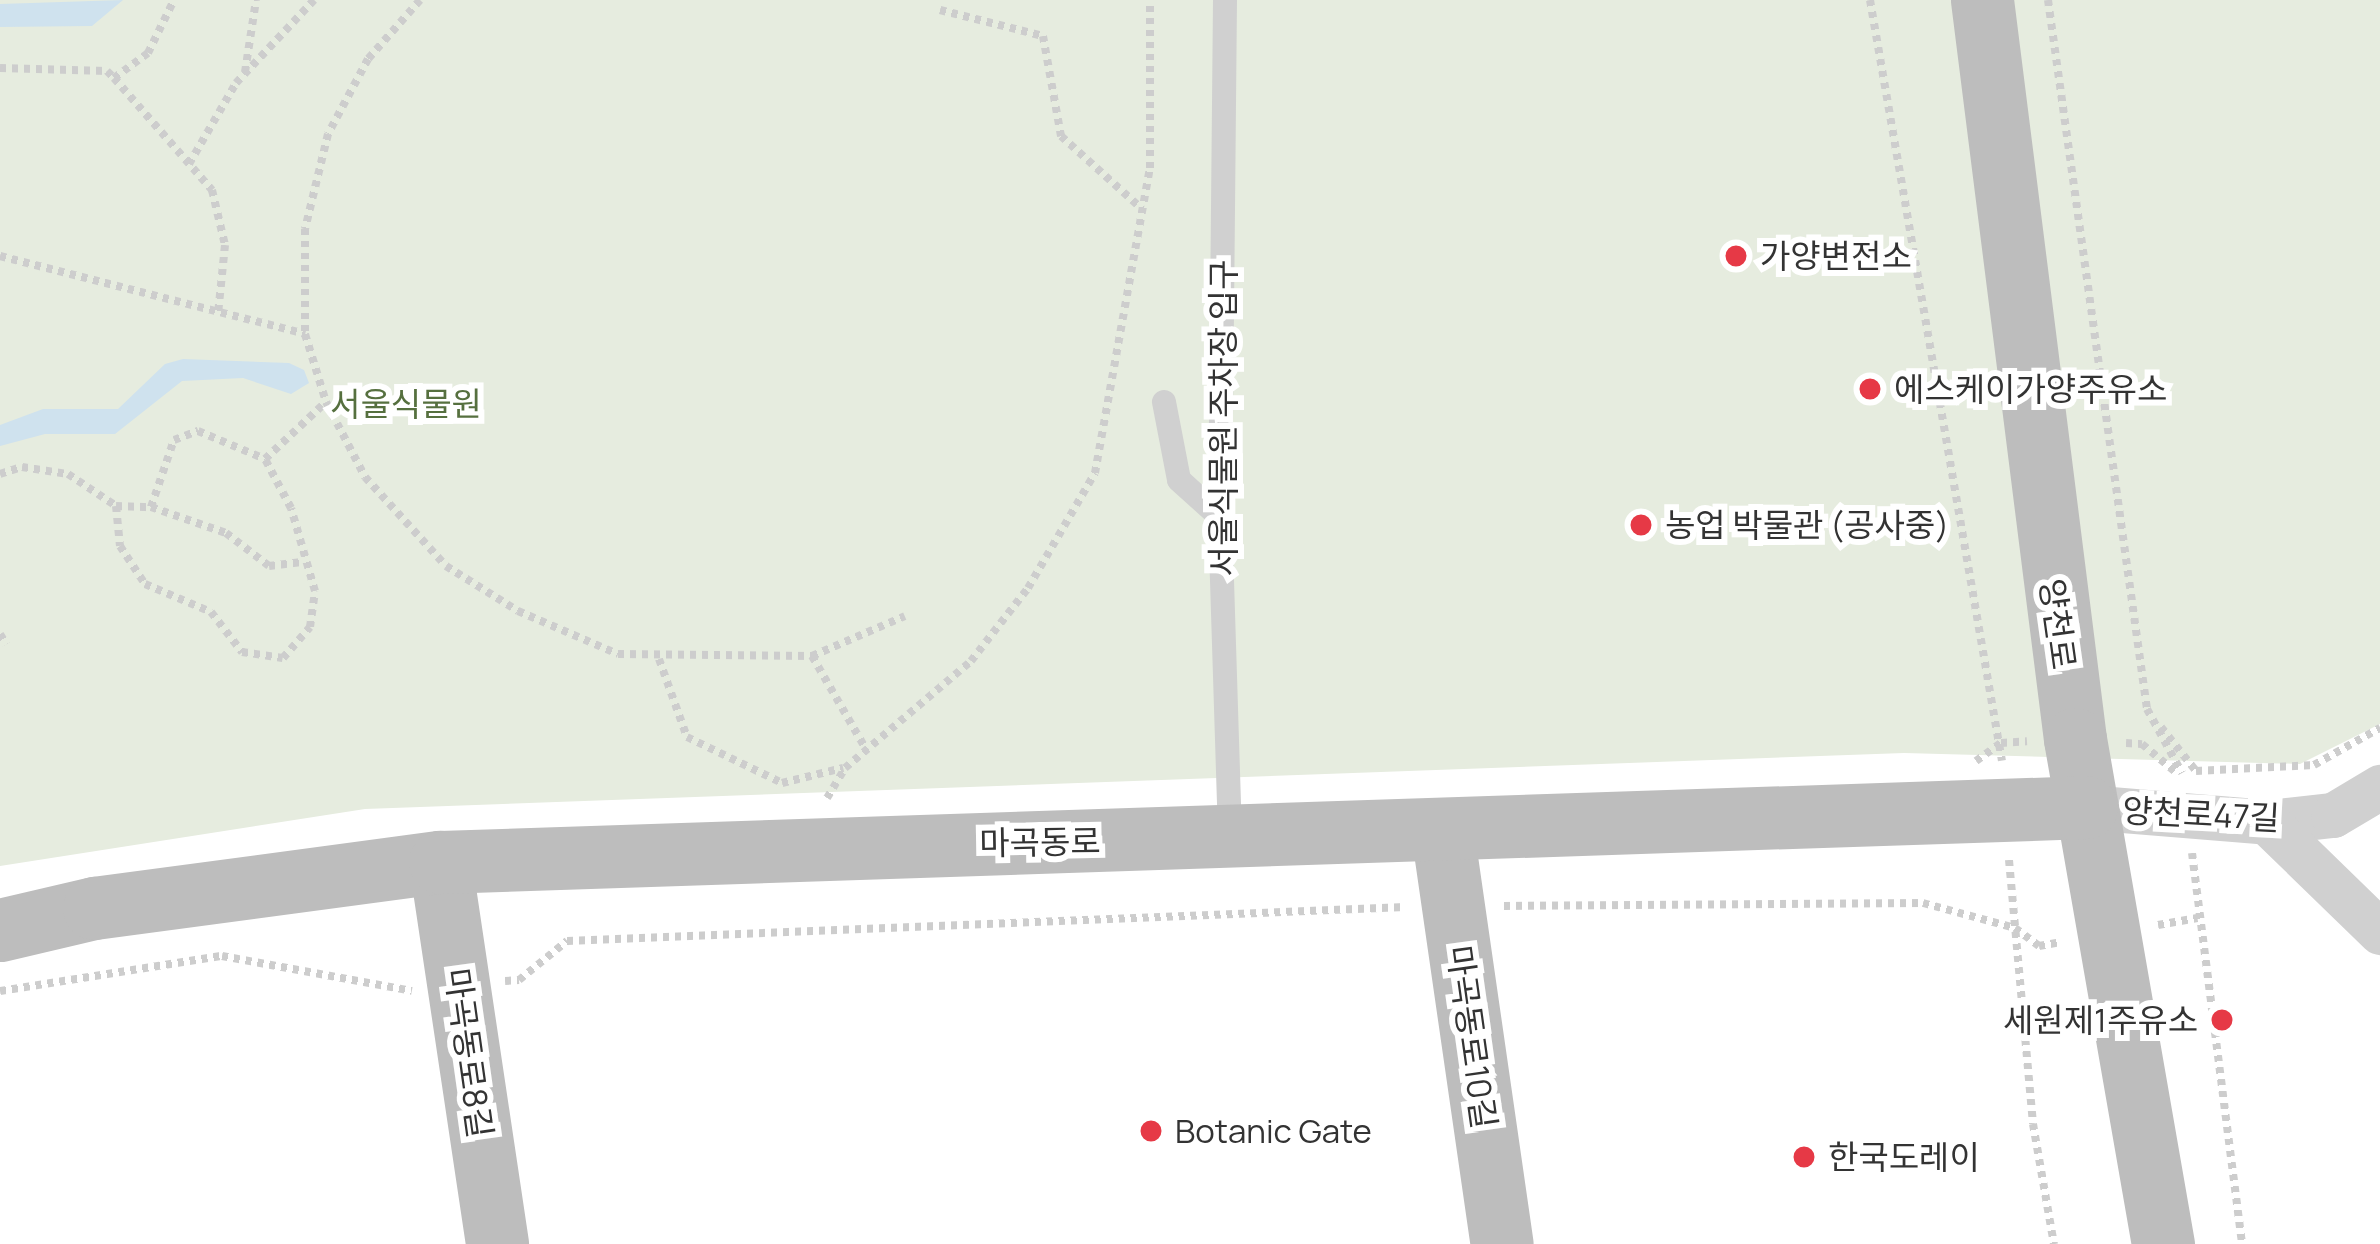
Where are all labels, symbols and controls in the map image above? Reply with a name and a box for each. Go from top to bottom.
place label: 가양변전소 [1760,236,1912,276]
marker: 가양변전소 [1723,243,1749,269]
street label: 서울식물원 주차장 입구 [1203,260,1243,576]
place label: 에스케이가양주유소 [1894,369,2167,409]
marker: 에스케이가양주유소 [1857,376,1883,402]
park label: 서울식물원 [330,384,482,424]
place label: 농업 박물관 (공사중) [1665,505,1949,545]
marker: 농업 박물관 (공사중) [1628,512,1654,538]
street label: 양천로 [2032,576,2084,672]
street label: 양천로47길 [2121,790,2281,838]
street label: 마곡동로 [979,821,1101,863]
street label: 마곡동로10길 [1440,943,1504,1131]
street label: 마곡동로8길 [437,966,501,1140]
place label: 세원제1주유소 [2003,1000,2198,1040]
marker: 세원제1주유소 [2209,1007,2235,1033]
place label: Botanic Gate [1175,1111,1372,1151]
marker: Botanic Gate [1138,1118,1164,1144]
place label: 한국도레이 [1828,1137,1980,1177]
marker: 한국도레이 [1791,1144,1817,1170]

